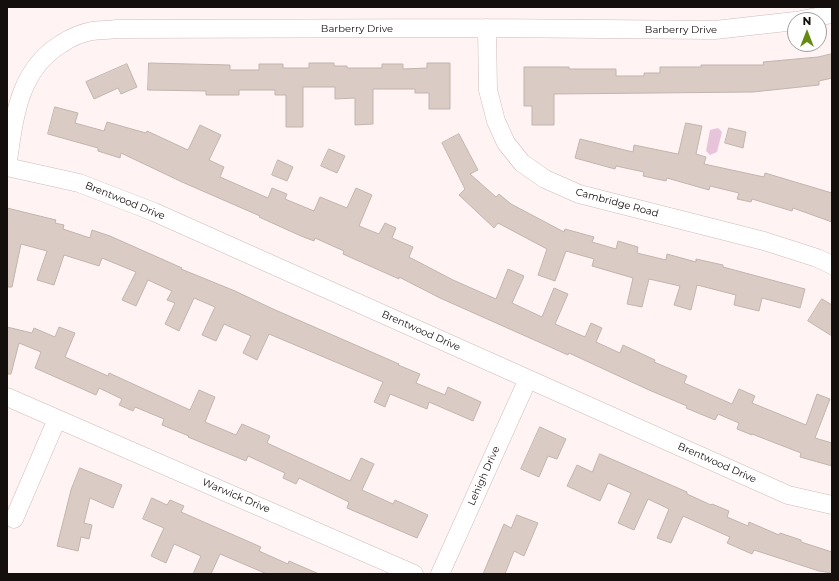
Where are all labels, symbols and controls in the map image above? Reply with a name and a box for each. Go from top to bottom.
north arrow [787,12,827,52]
text: N [803,14,811,28]
street label: Barberry Drive [321,23,393,35]
street label: Barberry Drive [645,24,717,36]
street label: Brentwood Drive [83,180,167,222]
street label: Cambridge Road [574,186,660,220]
street label: Brentwood Drive [380,308,462,354]
street label: Brentwood Drive [676,440,758,486]
street label: Lehigh Drive [466,444,502,508]
street label: Warwick Drive [200,476,272,516]

